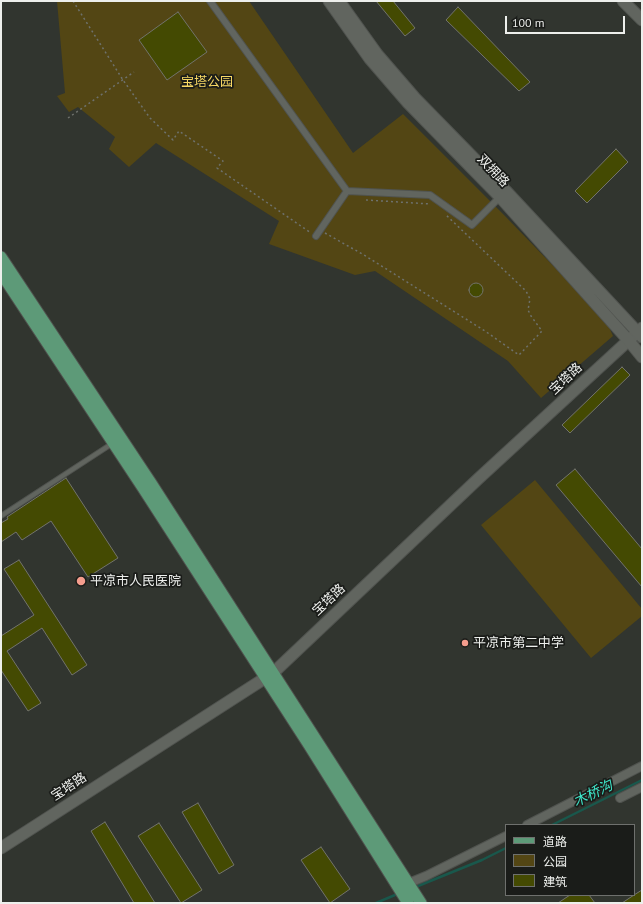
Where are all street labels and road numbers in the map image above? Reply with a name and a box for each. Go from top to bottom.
street label: 双拥路 [474,152,512,190]
street label: 宝塔路 [546,360,586,398]
street label: 宝塔路 [309,581,349,619]
street label: 宝塔路 [48,770,90,804]

